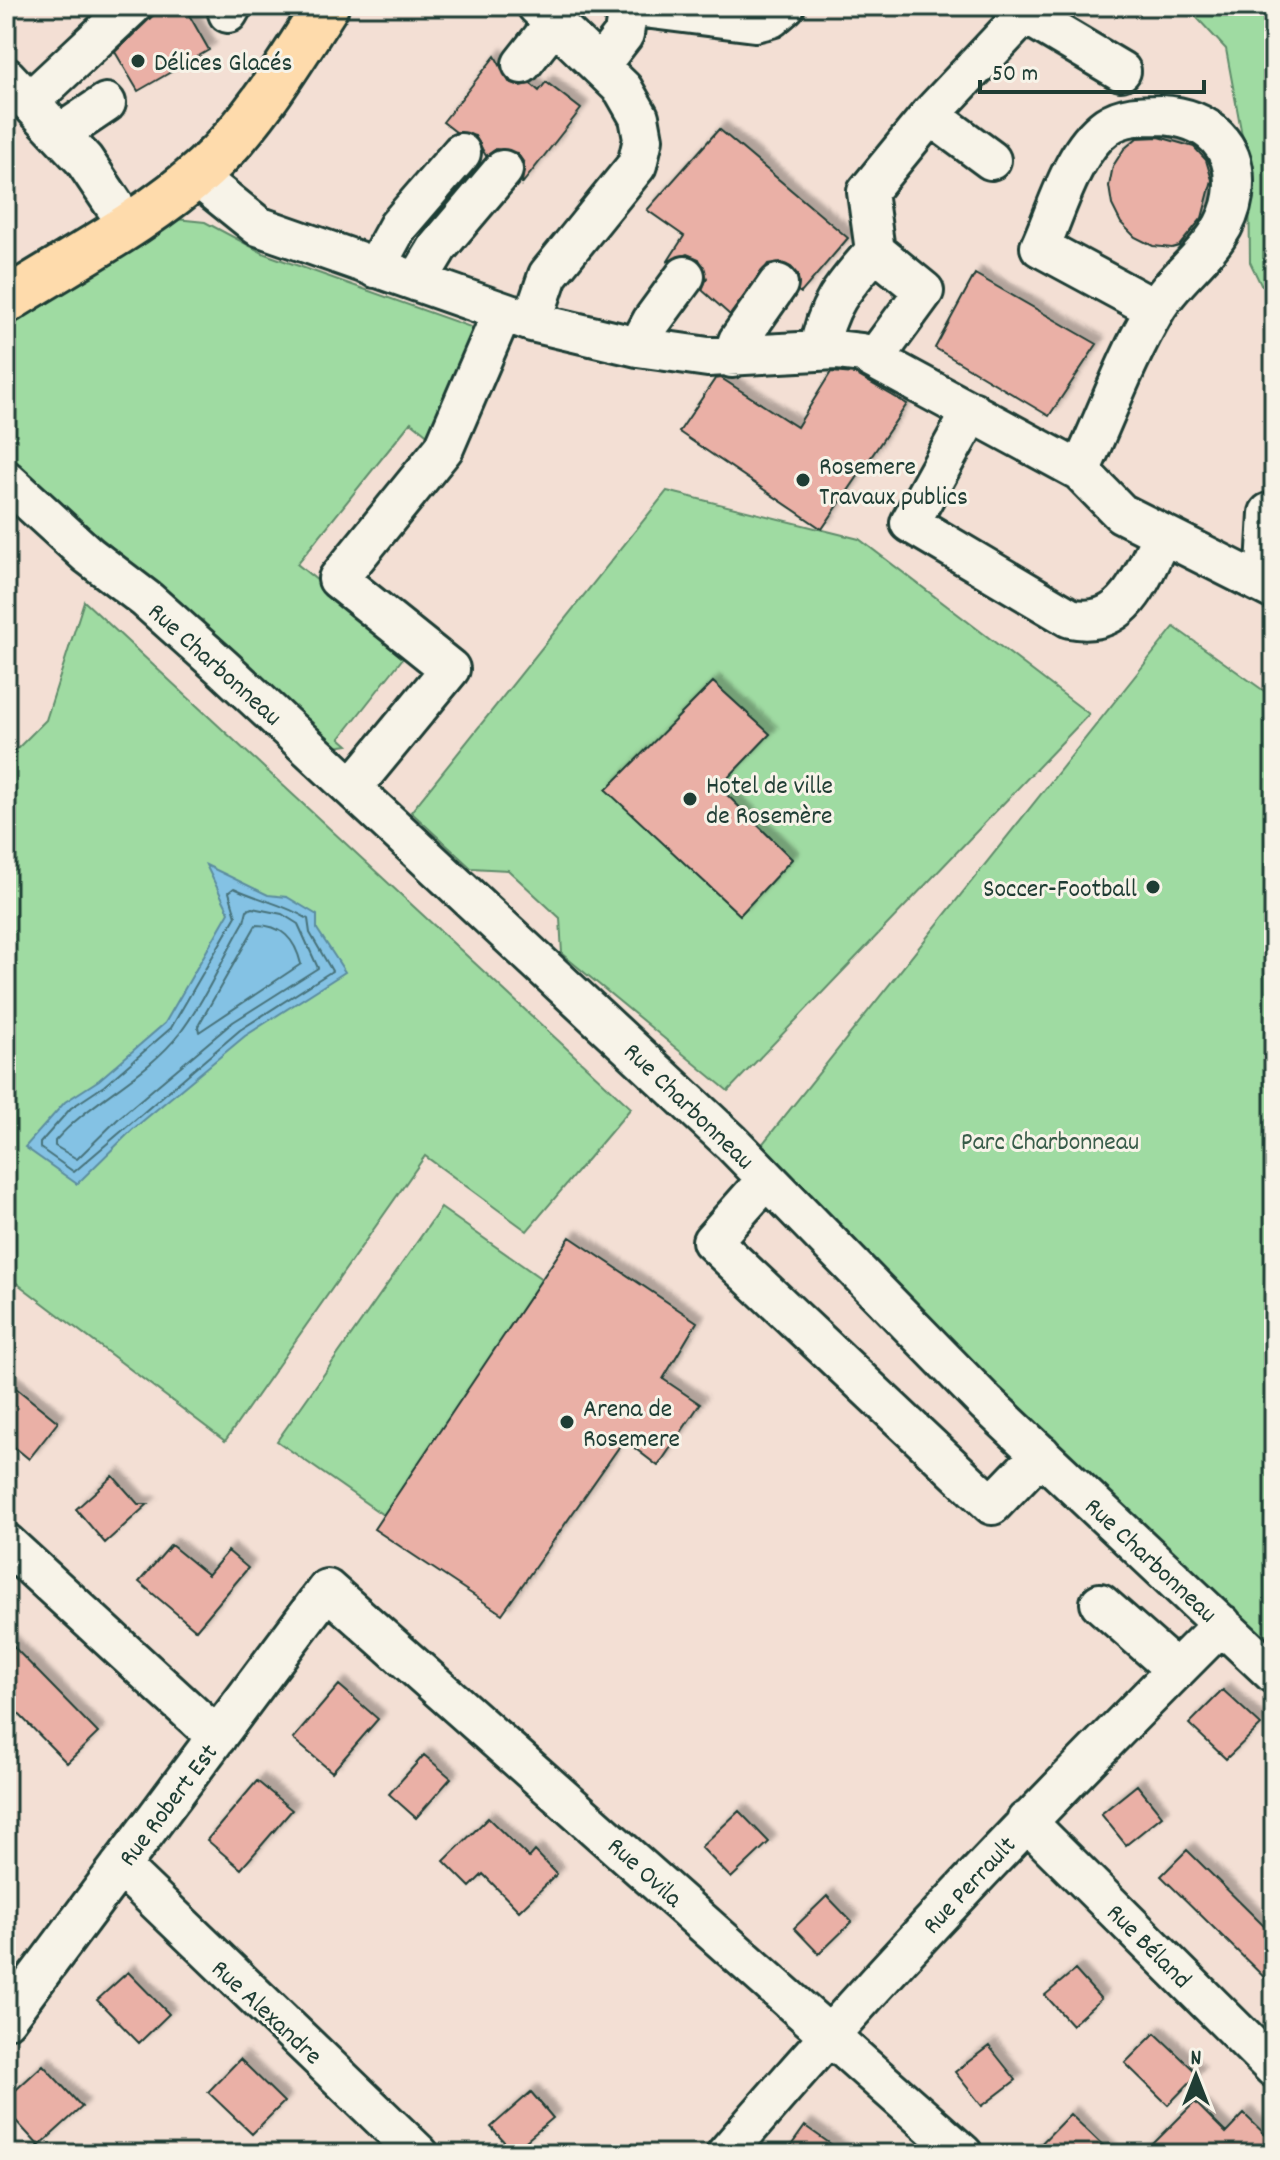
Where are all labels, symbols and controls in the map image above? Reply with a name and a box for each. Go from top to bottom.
scale bar [980,44,1204,94]
place label: Délices Glacés [154,46,292,83]
marker: Délices Glacés [129,52,147,70]
text: 50 m [992,58,1038,92]
place label: Rosemere Travaux publics [819,450,968,517]
marker: Rosemere Travaux publics [794,471,812,489]
street label: Rue Charbonneau [138,595,289,736]
place label: Hotel de ville de Rosemère [706,769,833,836]
marker: Hotel de ville de Rosemère [681,790,699,808]
place label: Soccer-Football [983,872,1137,909]
marker: Soccer-Football [1144,878,1162,896]
street label: Rue Charbonneau [614,1035,761,1180]
park label: Parc Charbonneau [961,1125,1139,1162]
place label: Arena de Rosemere [583,1392,680,1459]
marker: Arena de Rosemere [558,1413,576,1431]
street label: Rue Charbonneau [1075,1490,1224,1633]
street label: Rue Robert Est [111,1736,229,1875]
street label: Rue Perrault [915,1829,1026,1944]
street label: Rue Ovila [598,1830,690,1918]
street label: Rue Béland [1096,1896,1199,1999]
street label: Rue Alexandre [202,1952,330,2075]
north arrow [1156,2036,1236,2116]
text: N [1191,2044,1202,2075]

